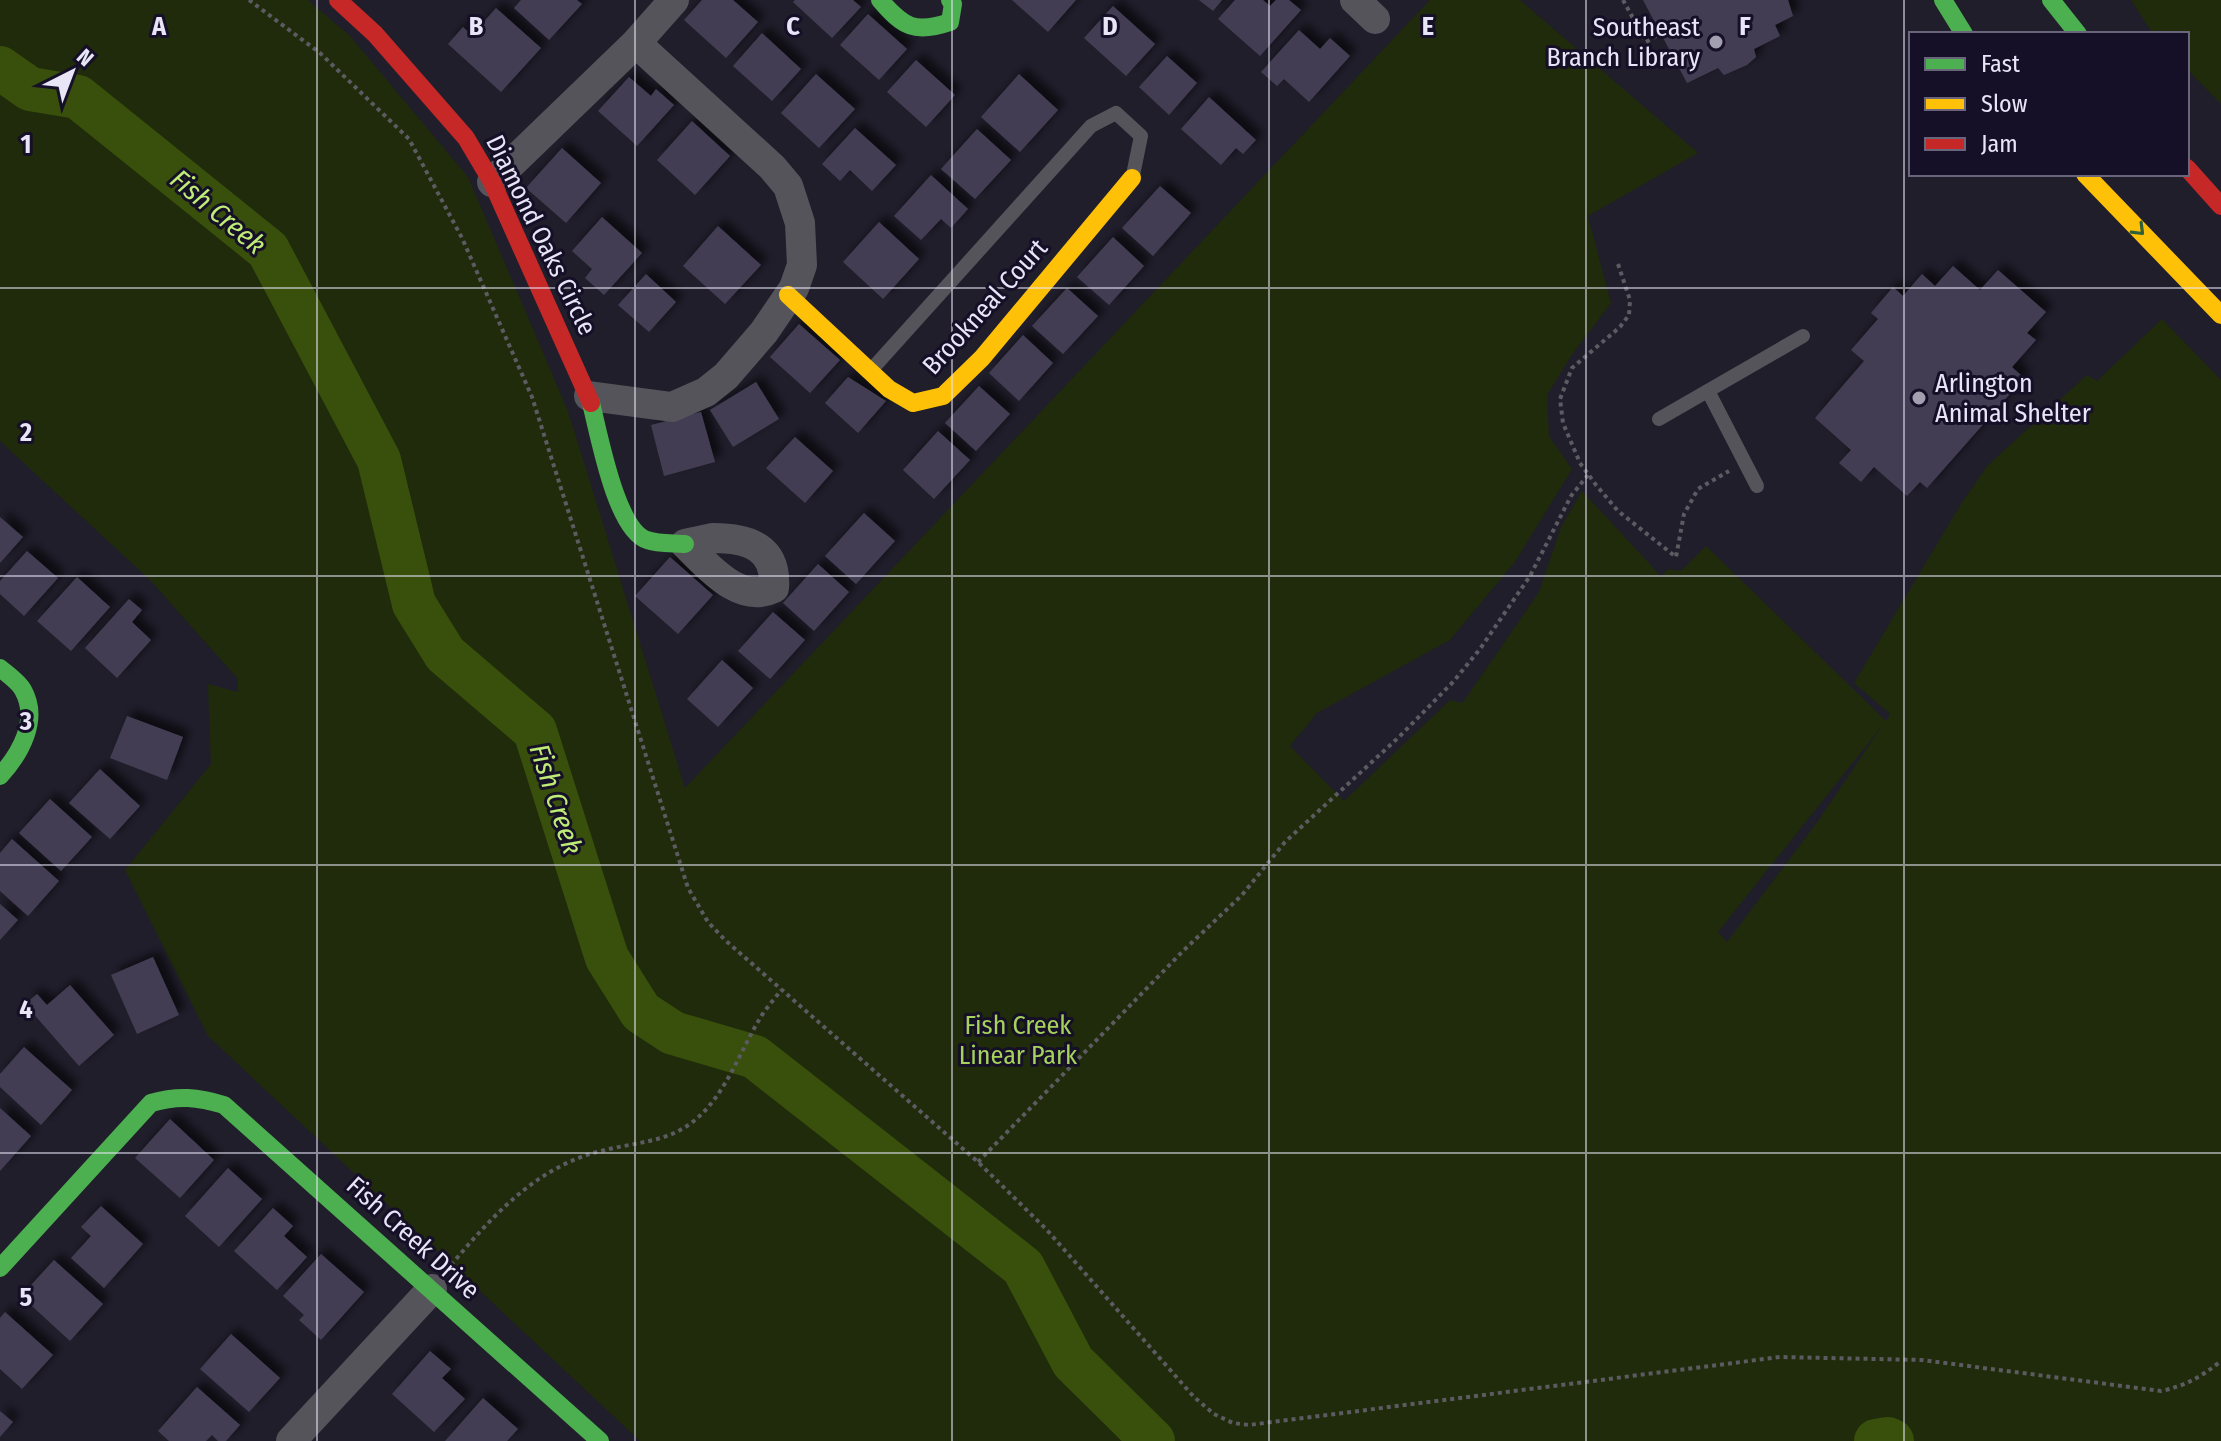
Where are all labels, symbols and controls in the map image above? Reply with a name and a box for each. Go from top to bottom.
text: A [151,11,167,42]
text: B [469,11,484,42]
text: C [786,11,800,42]
text: D [1102,11,1118,42]
text: E [1422,11,1434,42]
text: F [1739,11,1751,42]
place label: Southeast Branch Library [1547,12,1700,73]
north arrow [32,32,112,112]
legend [1909,32,2189,176]
marker: Southeast Branch Library [1707,33,1725,51]
text: N [71,43,99,72]
text: Fast [1981,50,2020,78]
text: Slow [1981,90,2028,118]
text: 1 [21,129,32,160]
street label: Diamond Oaks Circle [479,130,603,340]
text: Jam [1981,130,2018,158]
water label: Fish Creek [164,163,272,261]
one-way arrow [2130,221,2145,235]
street label: Brookneal Court [916,233,1054,381]
place label: Arlington Animal Shelter [1935,368,2091,429]
marker: Arlington Animal Shelter [1910,389,1928,407]
text: 2 [19,417,32,448]
text: 3 [19,706,32,737]
water label: Fish Creek [523,740,589,858]
text: 4 [19,994,33,1025]
park label: Fish Creek Linear Park [959,1010,1078,1071]
street label: Fish Creek Drive [340,1170,486,1306]
text: 5 [20,1282,33,1313]

